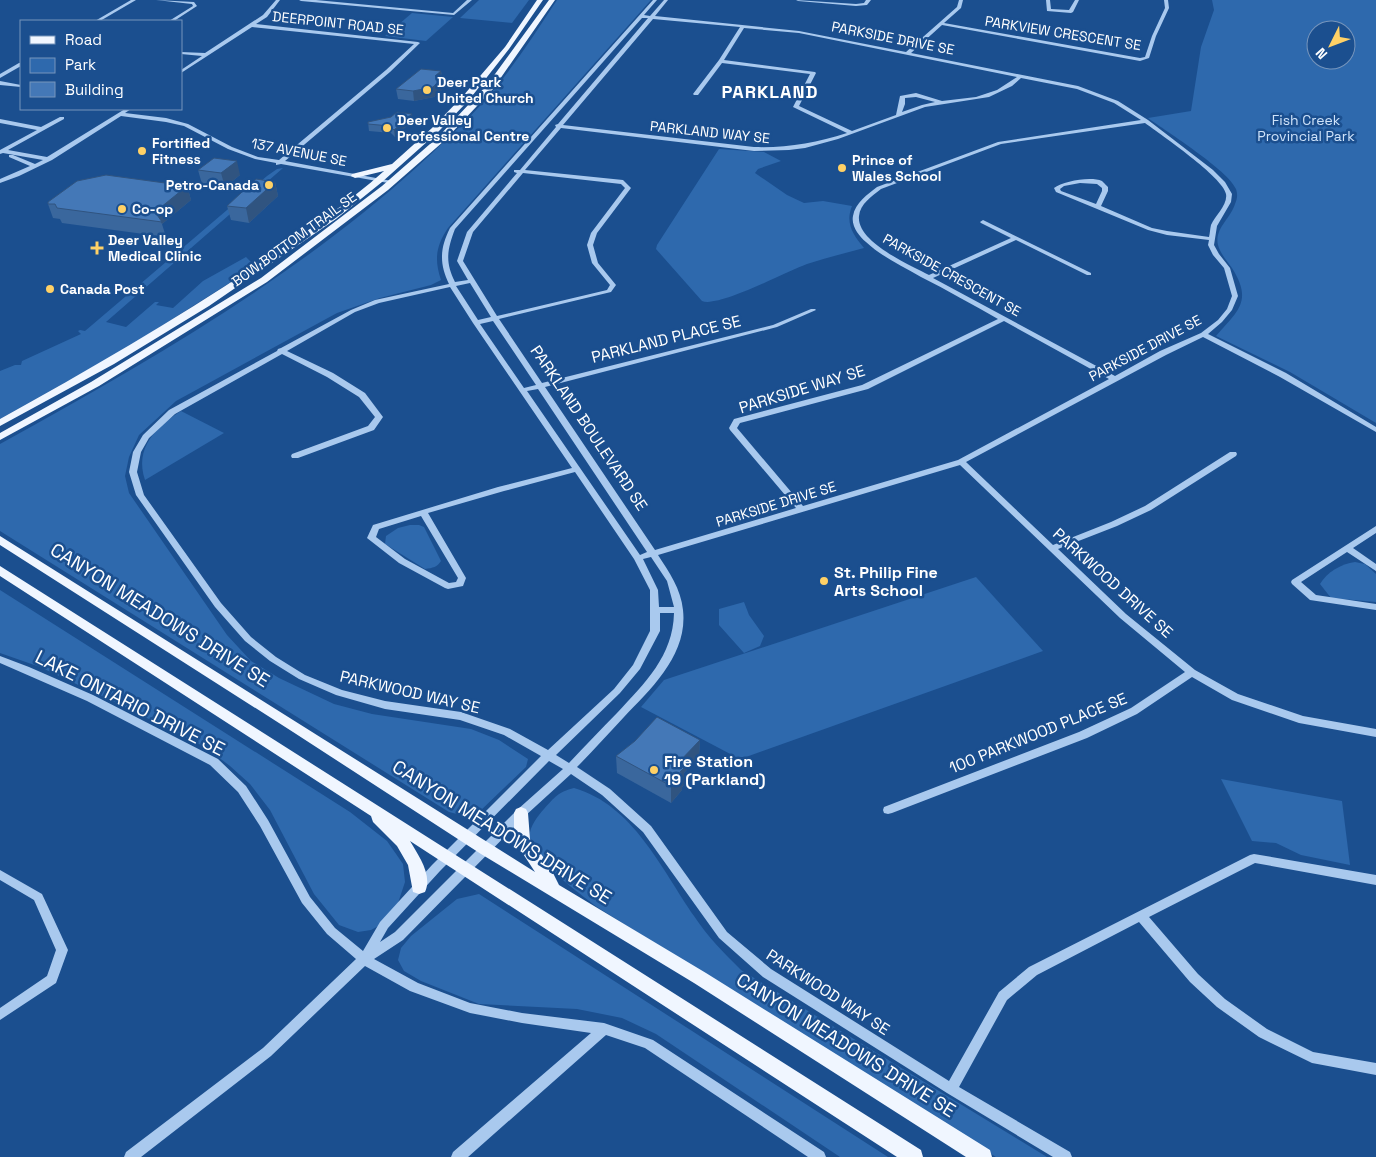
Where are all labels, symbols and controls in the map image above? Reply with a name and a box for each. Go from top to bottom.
street label: DEERPOINT ROAD SE [271,7,405,39]
street label: PARKVIEW CRESCENT SE [984,12,1142,54]
street label: PARKSIDE DRIVE SE [830,17,956,59]
legend [20,20,182,110]
north arrow [1306,20,1356,70]
text: Road [65,30,102,49]
text: N [1312,44,1331,63]
text: Park [65,55,96,74]
place label: Deer Park United Church [437,73,534,107]
text: Building [65,80,124,99]
district label: PARKLAND [721,80,819,103]
marker: Deer Park United Church [421,84,433,96]
place label: Deer Valley Professional Centre [397,111,529,145]
park label: Fish Creek Provincial Park [1257,111,1355,145]
street label: PARKLAND WAY SE [649,117,771,147]
marker: Deer Valley Professional Centre [381,122,393,134]
place label: Fortified Fitness [152,134,210,168]
street label: 137 AVENUE SE [250,134,348,170]
marker: Fortified Fitness [136,145,148,157]
place label: Prince of Wales School [852,151,941,185]
marker: Prince of Wales School [836,162,848,174]
place label: Petro-Canada [166,176,259,194]
marker: Petro-Canada [263,179,275,191]
street label: BOW BOTTOM TRAIL SE [228,188,360,290]
place label: Co-op [132,200,173,218]
marker: Co-op [116,203,128,215]
street label: PARKSIDE CRESCENT SE [880,230,1024,320]
place label: Deer Valley Medical Clinic [108,231,202,265]
marker: Deer Valley Medical Clinic [90,241,104,255]
place label: Canada Post [60,280,145,298]
marker: Canada Post [44,283,56,295]
street label: PARKLAND PLACE SE [589,310,743,368]
street label: PARKSIDE DRIVE SE [1086,311,1204,385]
street label: PARKLAND BOULEVARD SE [526,341,652,515]
street label: PARKSIDE WAY SE [736,360,868,418]
street label: PARKSIDE DRIVE SE [714,477,838,531]
street label: PARKWOOD DRIVE SE [1048,523,1178,643]
street label: CANYON MEADOWS DRIVE SE [46,537,274,693]
place label: St. Philip Fine Arts School [834,562,938,601]
marker: St. Philip Fine Arts School [818,575,830,587]
street label: LAKE ONTARIO DRIVE SE [31,644,229,762]
street label: PARKWOOD WAY SE [338,666,482,718]
street label: 100 PARKWOOD PLACE SE [946,688,1130,778]
place label: Fire Station 19 (Parkland) [664,751,765,790]
street label: CANYON MEADOWS DRIVE SE [388,754,616,910]
marker: Fire Station 19 (Parkland) [648,764,660,776]
street label: PARKWOOD WAY SE [762,944,894,1040]
street label: CANYON MEADOWS DRIVE SE [732,967,960,1123]

